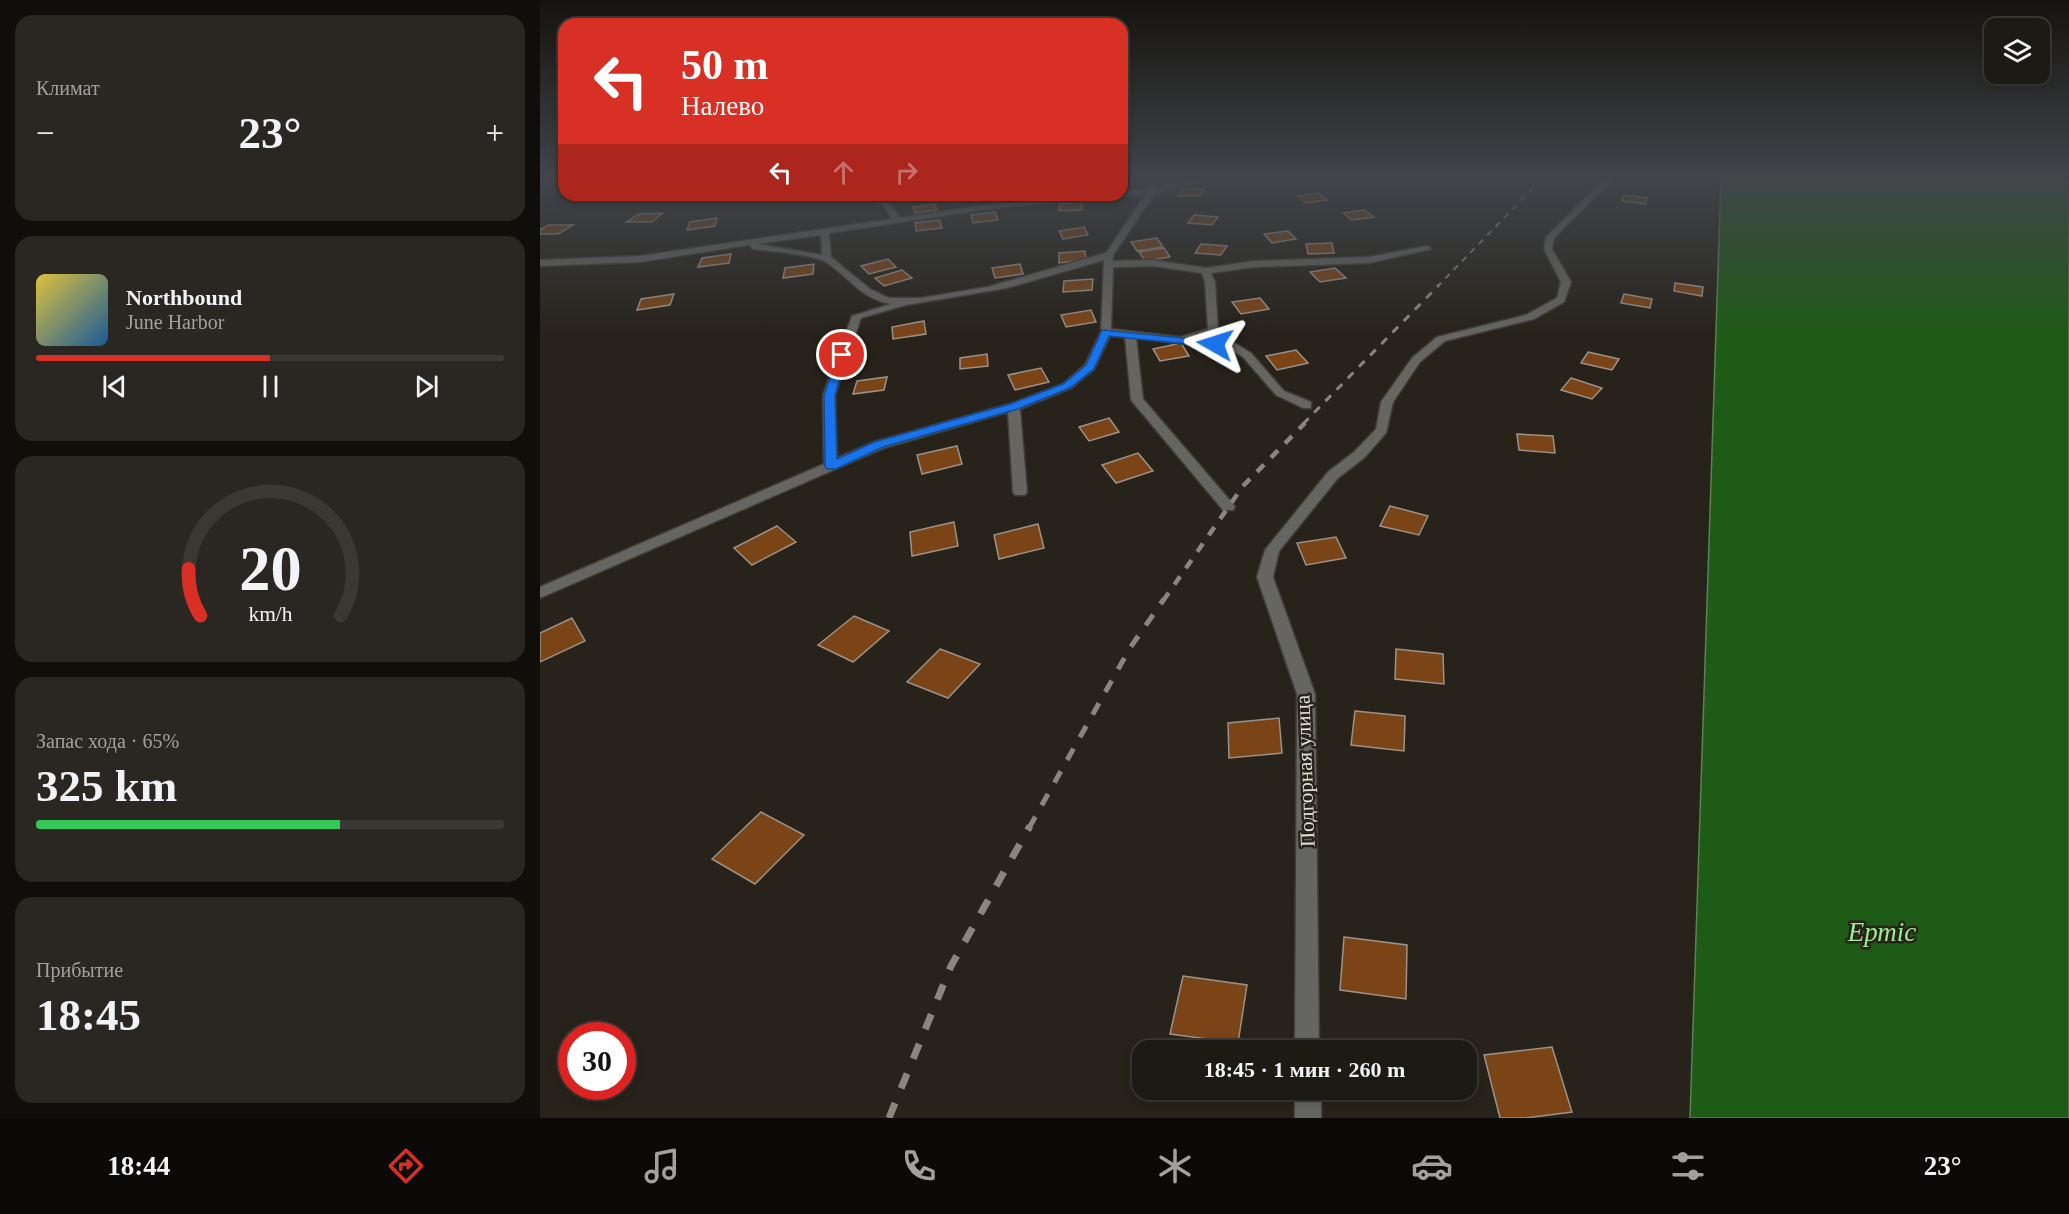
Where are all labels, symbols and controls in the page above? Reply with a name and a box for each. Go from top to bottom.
map controls [1984,18,2050,84]
button: layers [1984,18,2050,84]
icon: left [582,42,660,120]
text: 50 m [681,42,769,88]
text: Климат [36,77,100,99]
text: Налево [681,91,764,121]
text: 23° [239,108,302,158]
text: − [36,115,55,151]
text: + [485,115,504,151]
icon: left [764,156,797,189]
icon: ahead [827,156,860,189]
icon: right [890,156,923,189]
text: Northbound [126,285,242,310]
text: June Harbor [126,311,224,333]
position arrow [1183,312,1247,376]
pin [816,329,867,380]
icon: arrive [825,338,858,371]
icon: previous [98,370,131,403]
icon: pause [254,370,287,403]
icon: next [410,370,443,403]
text: 20 [239,534,301,603]
text: km/h [248,602,292,626]
street label: Подгорная улица [1290,694,1320,847]
text: Запас хода · 65% [36,730,179,752]
text: 325 km [36,761,177,811]
water label: Ертіс [1847,917,1916,947]
text: Прибытие [36,959,123,981]
text: 18:45 [36,990,141,1040]
speed limit sign: 30 [558,1022,636,1100]
text: 18:45 · 1 мин · 260 m [1204,1057,1405,1082]
icon: directions [385,1145,427,1187]
icon: music [641,1145,683,1187]
icon: phone [898,1145,940,1187]
icon: climate [1154,1145,1196,1187]
icon: car [1411,1145,1453,1187]
icon: filters [1667,1145,1709,1187]
text: 18:44 [107,1151,170,1181]
text: 23° [1924,1151,1962,1181]

